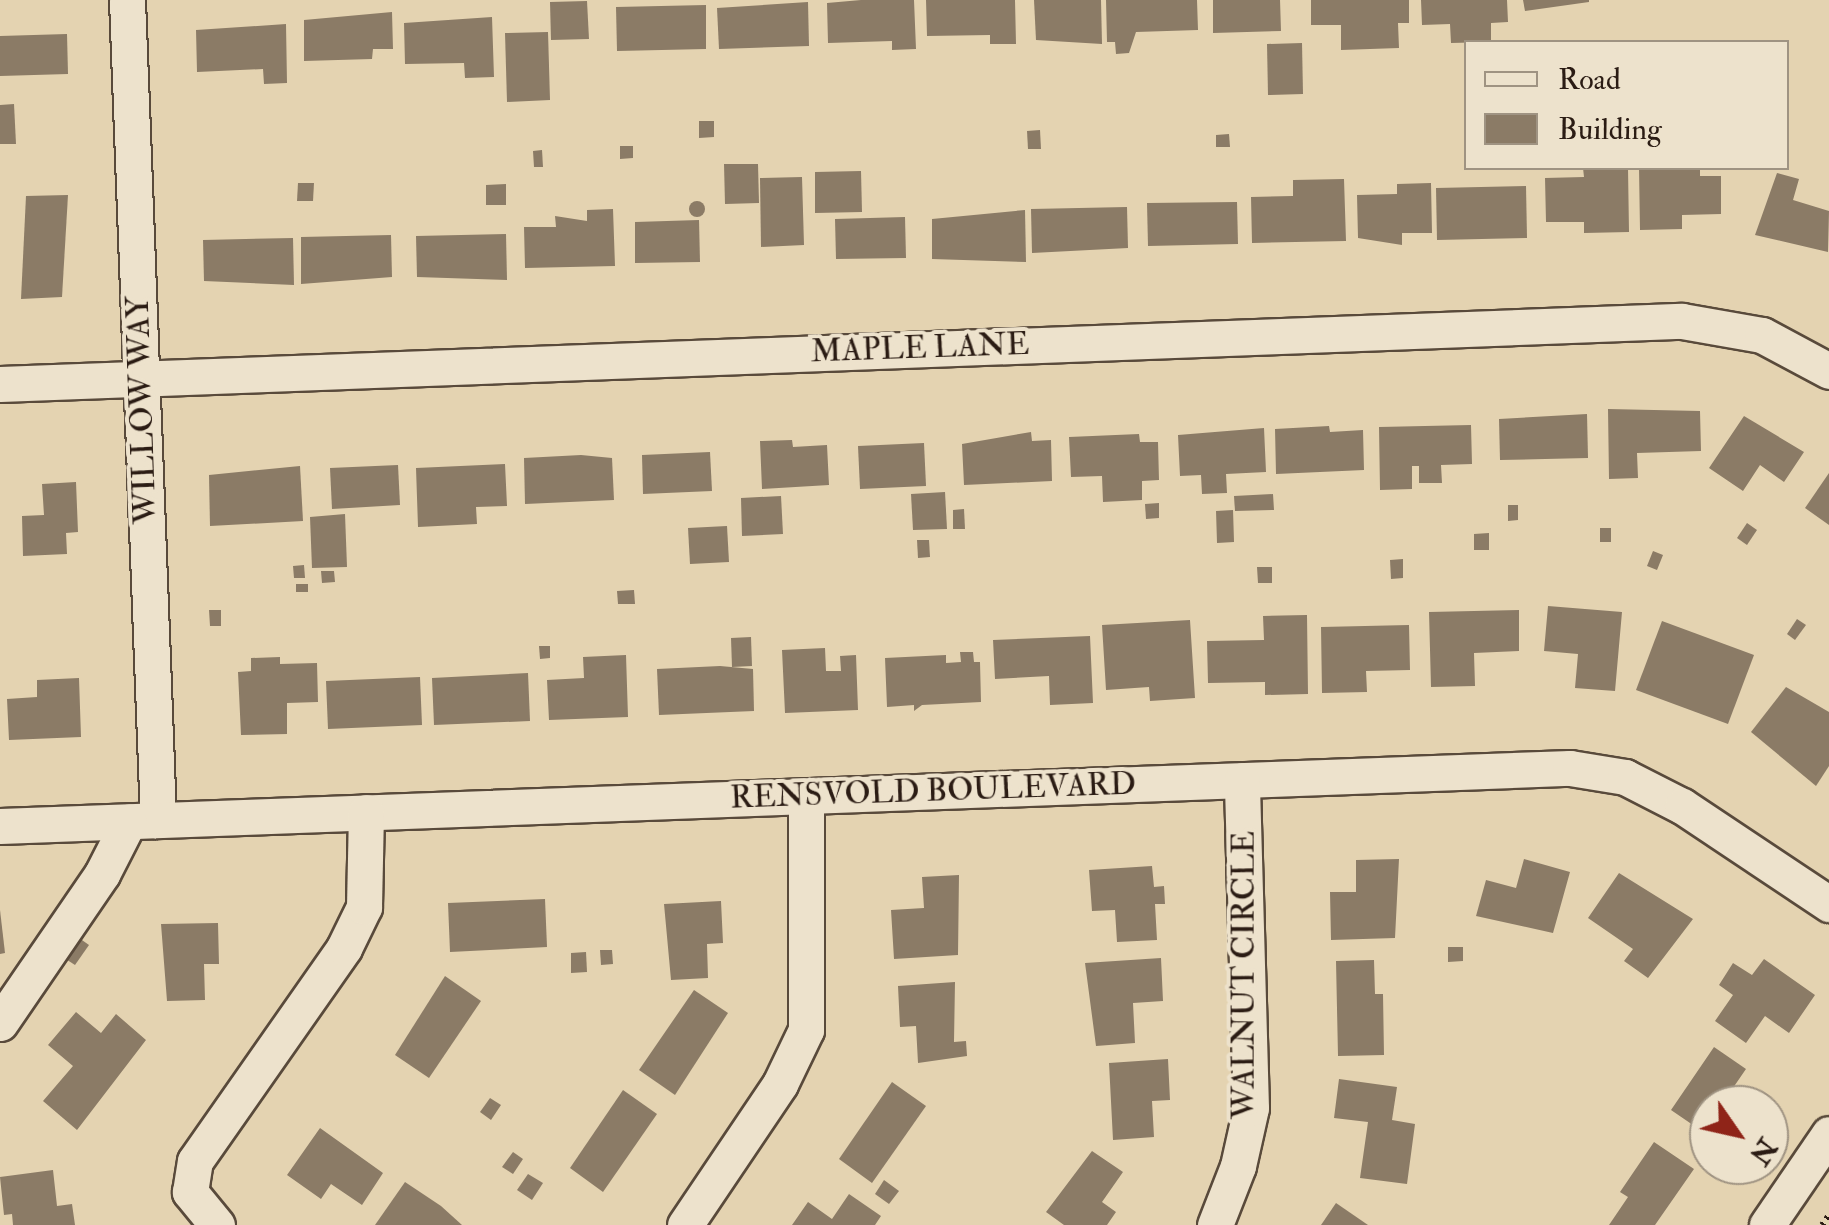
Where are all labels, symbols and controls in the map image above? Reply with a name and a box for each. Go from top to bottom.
legend [1464,40,1789,170]
text: Road [1558,61,1621,98]
text: Building [1558,111,1662,148]
street label: WILLOW WAY [119,295,165,525]
street label: MAPLE LANE [810,325,1030,371]
street label: RENSVOLD BOULEVARD [729,765,1137,817]
street label: WALNUT CIRCLE [1225,831,1263,1119]
north arrow [1689,1085,1789,1185]
text: N [1741,1131,1784,1171]

